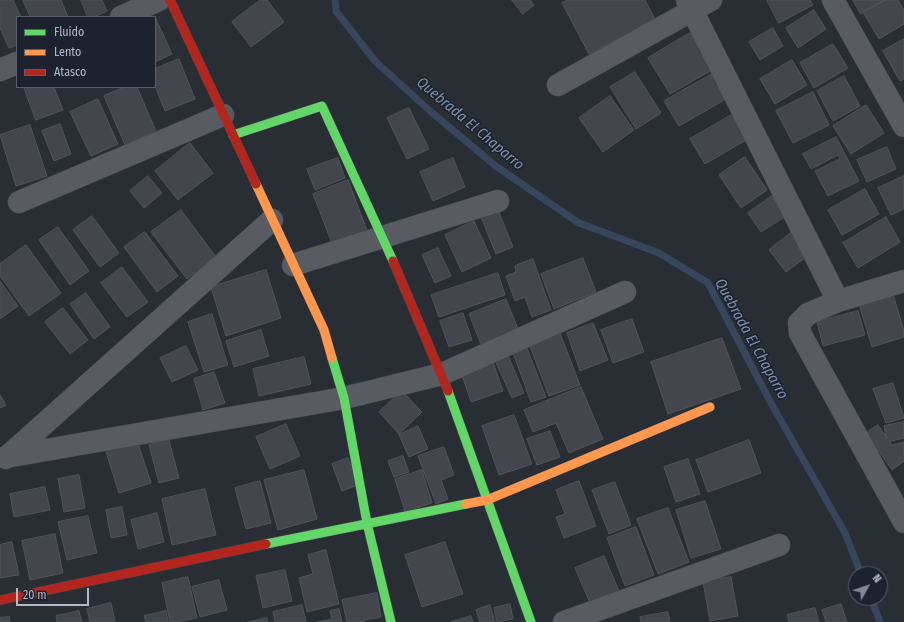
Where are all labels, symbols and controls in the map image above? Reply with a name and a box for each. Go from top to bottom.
legend [16,16,156,88]
text: Fluido [54,25,84,39]
text: Lento [54,45,81,59]
text: Atasco [54,65,86,79]
water label: Quebrada El Chaparro [413,74,527,174]
water label: Quebrada El Chaparro [710,276,792,402]
north arrow [848,566,888,606]
text: N [870,572,884,585]
scale bar [18,580,91,606]
text: 20 m [23,588,47,602]

